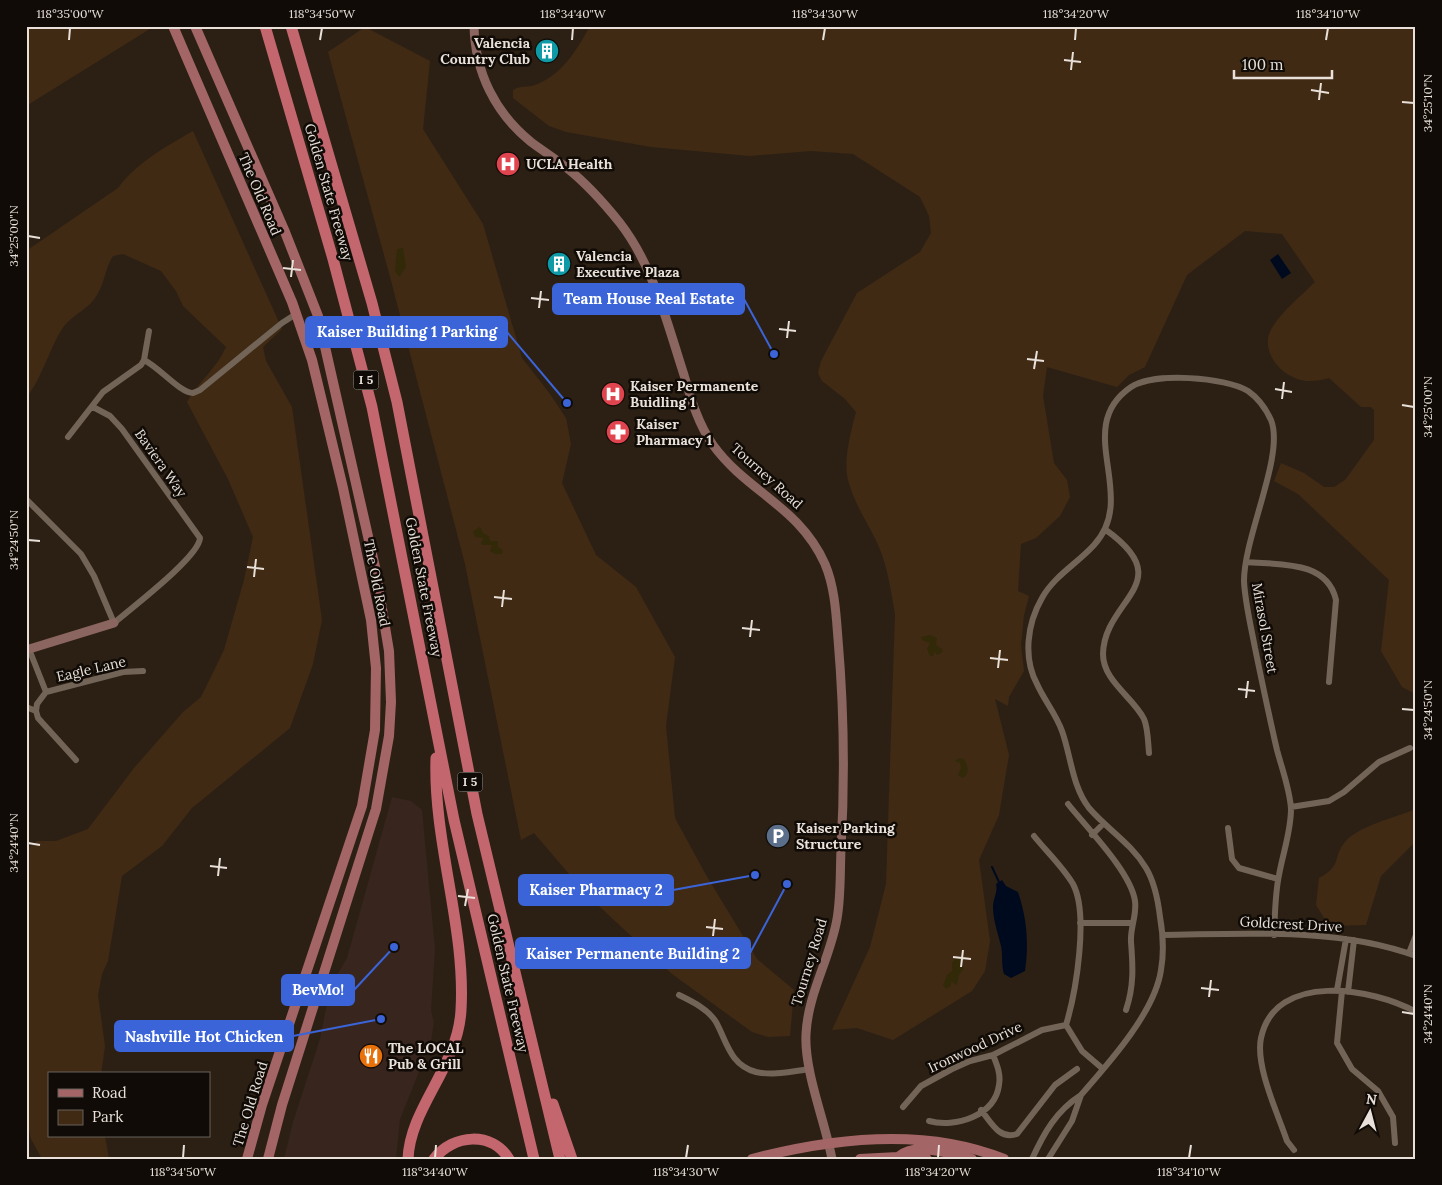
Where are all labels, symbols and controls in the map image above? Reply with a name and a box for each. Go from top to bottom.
text: 118°35'00"W [36,6,105,21]
text: 118°34'50"W [289,6,356,21]
text: 118°34'40"W [540,6,607,21]
text: 118°34'30"W [792,6,859,21]
text: 118°34'20"W [1043,6,1110,21]
text: 118°34'10"W [1296,6,1361,21]
place label: Valencia Country Club [440,34,531,68]
building icon: Valencia Country Club [534,38,560,64]
scale bar [1234,48,1332,80]
text: 100 m [1242,55,1283,74]
text: 34°25'10"N [1420,74,1435,132]
street label: Golden State Freeway [301,121,357,263]
street label: The Old Road [235,150,285,238]
hospital icon: UCLA Health [495,151,521,177]
place label: UCLA Health [526,155,613,173]
text: 34°25'00"N [6,205,21,267]
place label: Valencia Executive Plaza [576,247,680,281]
building icon: Valencia Executive Plaza [546,251,572,277]
callout: Team House Real Estate [553,284,744,314]
text: Team House Real Estate [564,289,734,308]
callout: Kaiser Building 1 Parking [306,317,507,347]
text: Kaiser Building 1 Parking [317,322,498,341]
road number: I 5 [354,370,378,390]
text: 34°25'00"N [1420,376,1435,438]
place label: Kaiser Permanente Buidling 1 [630,377,759,411]
hospital icon: Kaiser Permanente Buidling 1 [600,381,626,407]
place label: Kaiser Pharmacy 1 [636,415,712,449]
pharmacy icon: Kaiser Pharmacy 1 [605,419,631,445]
street label: Baviera Way [131,425,191,501]
street label: Tourney Road [727,439,807,513]
text: 34°24'50"N [6,510,21,570]
street label: Golden State Freeway [402,516,446,659]
street label: The Old Road [360,538,394,628]
street label: Mirasol Street [1248,581,1282,675]
street label: Eagle Lane [54,652,128,686]
text: 34°24'50"N [1420,680,1435,740]
road number: I 5 [458,772,482,792]
text: 34°24'40"N [6,813,21,873]
place label: Kaiser Parking Structure [796,819,896,853]
parking icon: Kaiser Parking Structure [765,823,791,849]
callout: Kaiser Pharmacy 2 [519,875,673,905]
text: Kaiser Pharmacy 2 [529,880,663,899]
street label: Golden State Freeway [483,912,533,1055]
street label: Goldcrest Drive [1239,912,1343,936]
street label: Tourney Road [787,916,831,1008]
callout: Kaiser Permanente Building 2 [516,938,750,968]
text: Kaiser Permanente Building 2 [526,944,740,963]
callout: BevMo! [282,975,354,1005]
text: BevMo! [292,980,344,999]
text: 34°24'40"N [1420,984,1435,1044]
street label: Ironwood Drive [925,1017,1025,1077]
callout: Nashville Hot Chicken [115,1021,293,1051]
text: Nashville Hot Chicken [125,1027,284,1046]
place label: The LOCAL Pub & Grill [388,1039,464,1073]
restaurant icon: The LOCAL Pub & Grill [358,1043,384,1069]
street label: The Old Road [229,1059,271,1149]
legend [48,1072,210,1138]
text: Road [92,1083,127,1102]
north arrow [1344,1088,1394,1138]
text: N [1365,1090,1378,1109]
text: Park [92,1107,123,1126]
text: 118°34'50"W [150,1164,217,1179]
text: 118°34'40"W [402,1164,469,1179]
text: 118°34'30"W [653,1164,720,1179]
text: 118°34'20"W [905,1164,972,1179]
text: 118°34'10"W [1157,1164,1222,1179]

